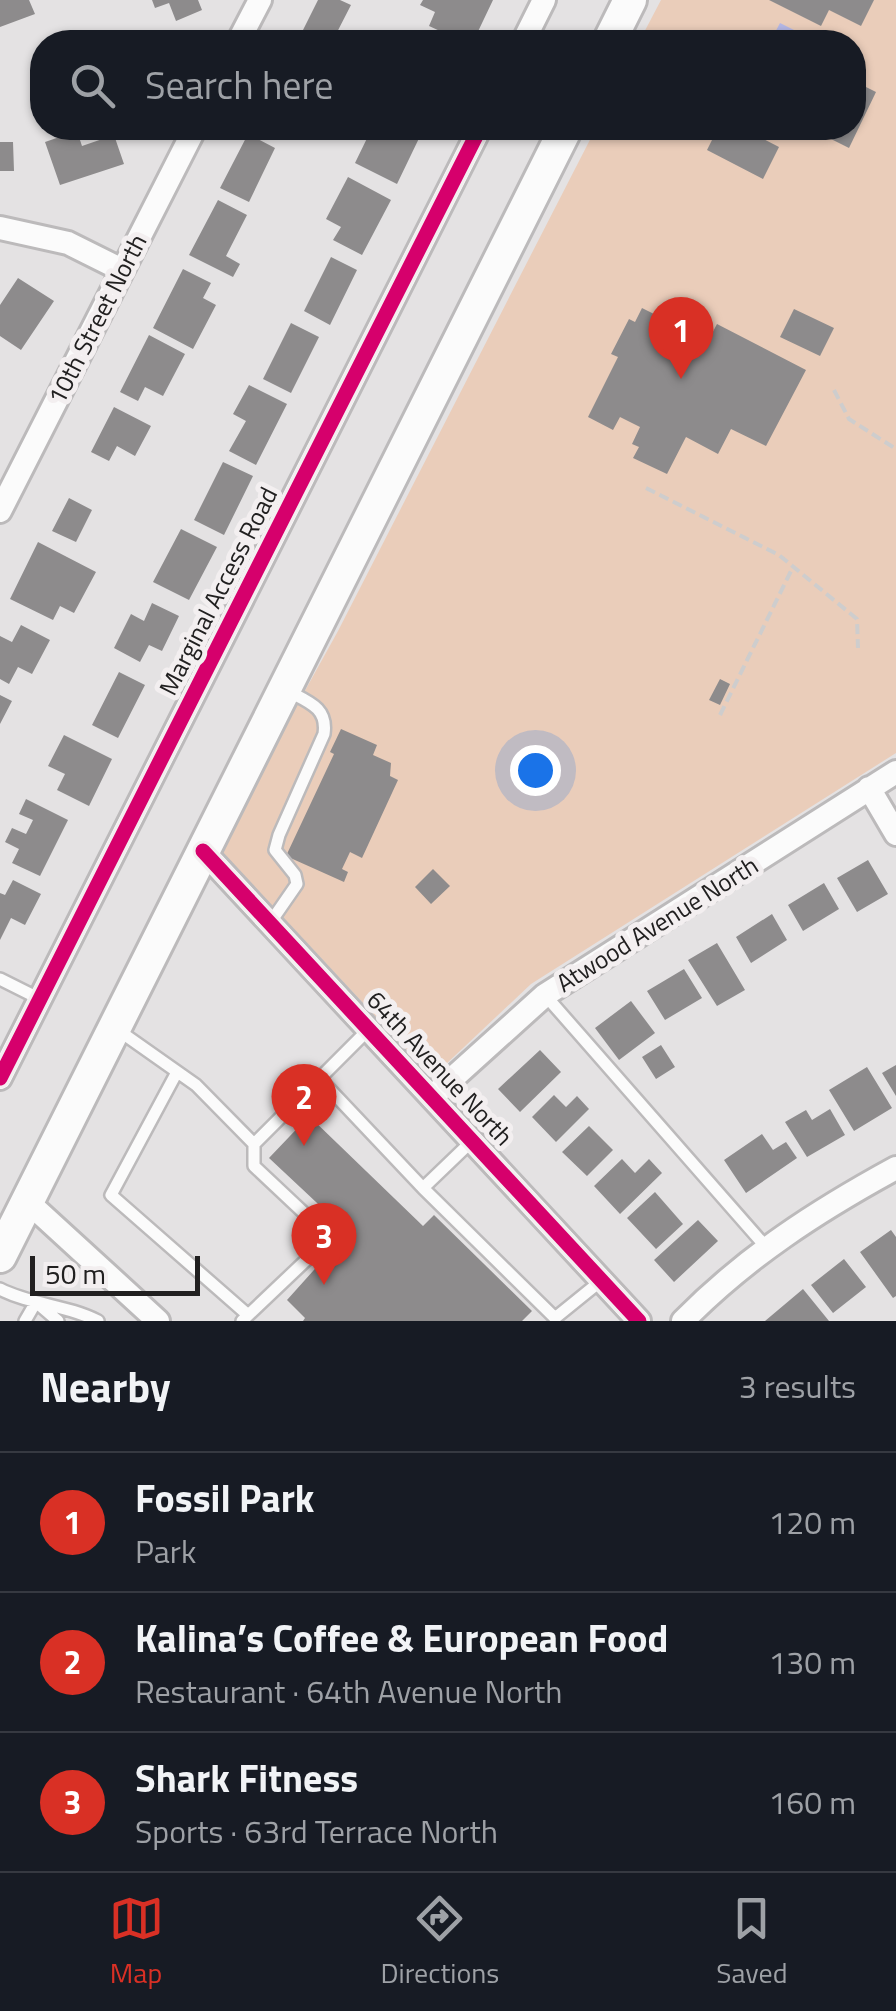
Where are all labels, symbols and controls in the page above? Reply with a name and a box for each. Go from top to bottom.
search box [30,30,866,140]
text: Search here [145,56,333,114]
icon: search [65,58,120,113]
street label: 10th Street North [38,227,156,411]
pin: 1 [648,296,714,379]
street label: Marginal Access Road [149,480,287,702]
your location [510,745,561,796]
street label: Atwood Avenue North [549,846,765,1002]
street label: 64th Avenue North [358,982,522,1154]
pin: 2 [272,1064,336,1146]
pin: 3 [292,1202,356,1285]
scale bar [30,1251,200,1296]
text: 50 m [45,1252,106,1295]
text: Nearby [40,1354,171,1418]
text: 3 results [739,1362,856,1410]
text: Fossil Park [135,1469,314,1527]
text: 1 [64,1498,81,1546]
text: 120 m [768,1498,856,1546]
text: Park [135,1527,196,1575]
text: Kalina’s Coffee & European Food [135,1609,668,1667]
text: 2 [64,1638,81,1686]
text: 130 m [768,1638,856,1686]
text: Restaurant · 64th Avenue North [135,1667,562,1715]
text: Shark Fitness [135,1749,358,1807]
text: 3 [64,1778,81,1826]
text: 160 m [768,1778,856,1826]
text: Sports · 63rd Terrace North [135,1807,498,1855]
tab: Map [109,1891,164,1994]
tab: Directions [381,1891,499,1994]
tab: Saved [716,1891,787,1994]

